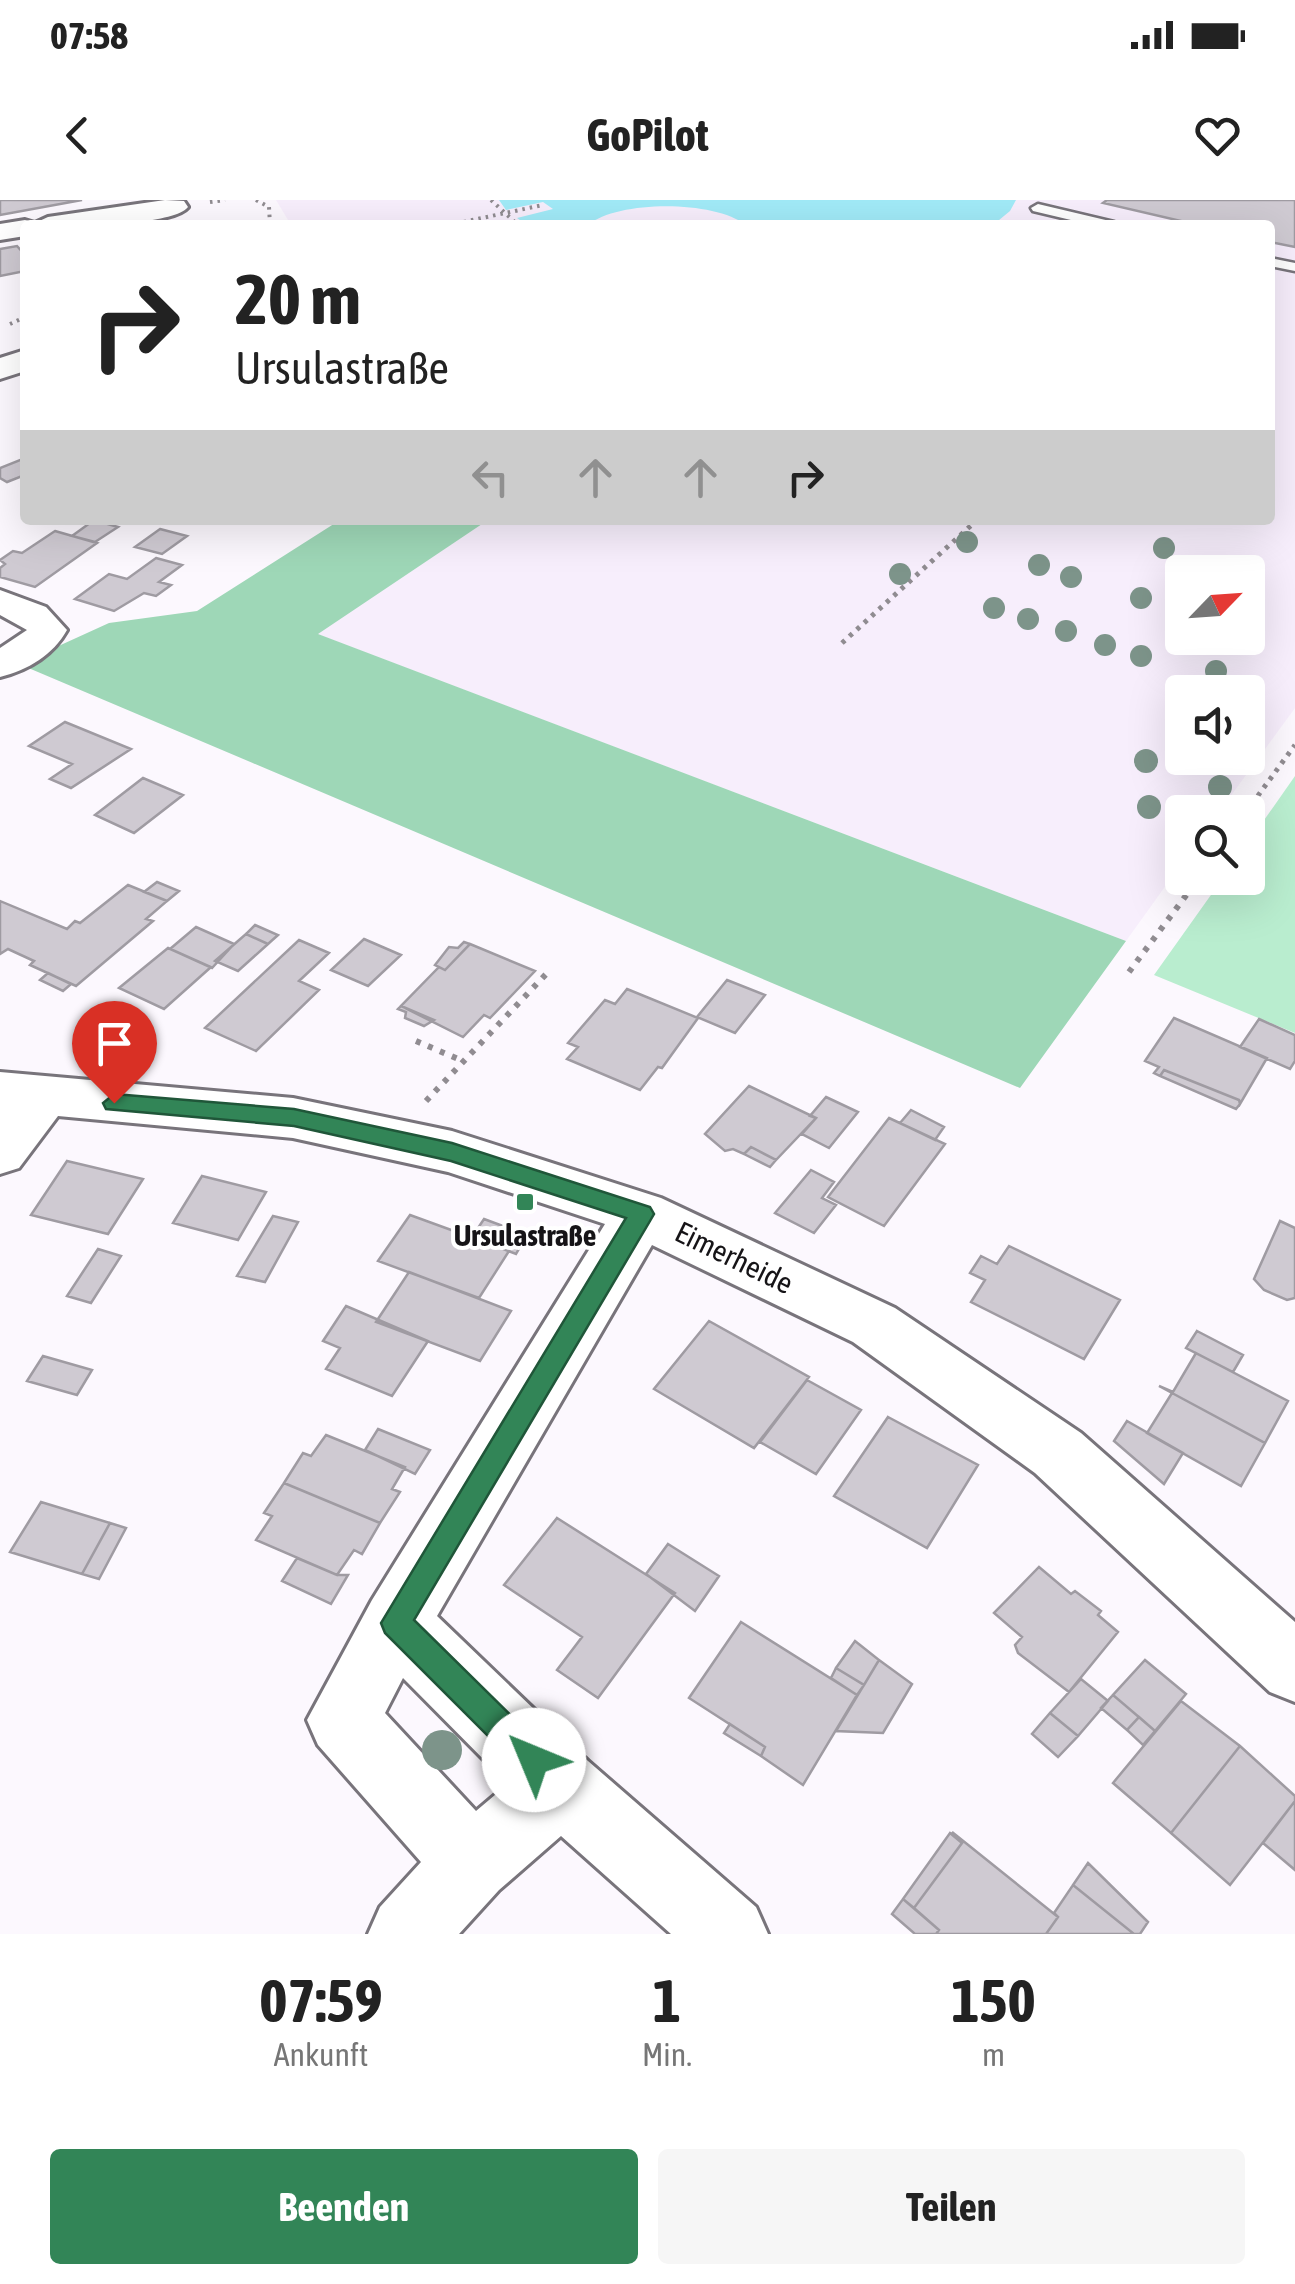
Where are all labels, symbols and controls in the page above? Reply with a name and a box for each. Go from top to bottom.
text: 07:58 [50,14,128,57]
icon: back [50,108,105,163]
icon: heart [1190,108,1245,163]
text: GoPilot [586,109,709,161]
text: 20 m [235,259,361,339]
icon: right [70,260,200,390]
text: Ursulastraße [235,342,449,394]
icon: left [463,450,518,505]
icon: ahead [568,450,623,505]
icon: ahead [673,450,728,505]
icon: right [778,450,833,505]
north arrow [1165,555,1265,655]
map controls [1165,555,1265,895]
button: sound [1165,675,1265,775]
button: search [1165,795,1265,895]
pin [72,1001,157,1104]
icon: arrive [87,1016,142,1071]
marker: Ursulastraße [514,1191,536,1213]
street label: Eimerheide [670,1214,799,1300]
place label: Ursulastraße [454,1218,596,1252]
position arrow [482,1708,586,1812]
text: 07:59 [259,1966,383,2035]
text: 1 [653,1966,681,2035]
text: 150 [951,1966,1036,2035]
text: Ankunft [274,2036,368,2073]
text: Min. [642,2036,692,2073]
text: m [982,2036,1005,2073]
button: Beenden [50,2149,638,2264]
button: Teilen [658,2149,1245,2264]

